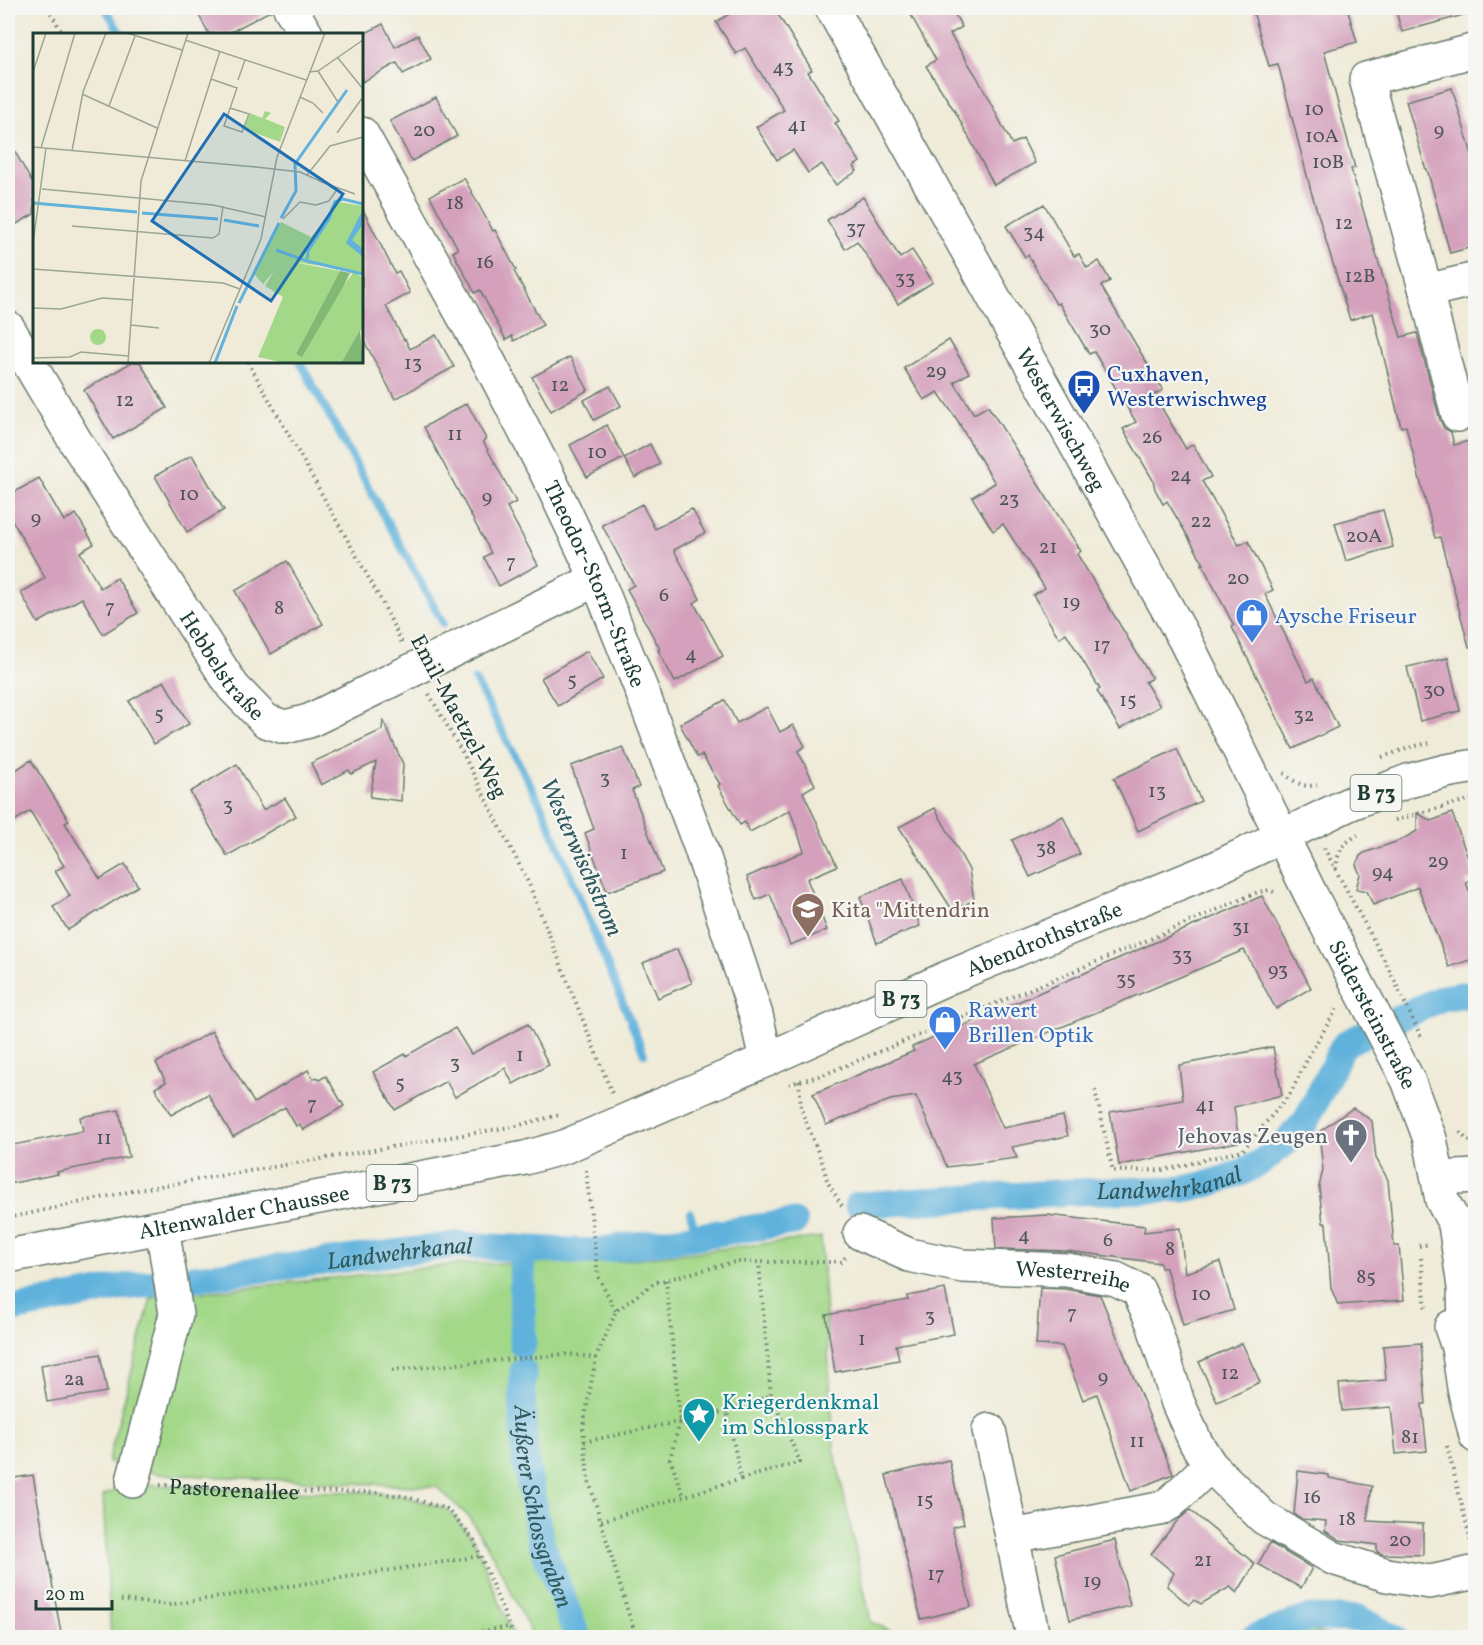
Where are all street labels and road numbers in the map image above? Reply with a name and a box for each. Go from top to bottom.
street label: Westerwischweg [1007,343,1112,498]
street label: Theodor-Storm-Straße [534,476,652,693]
street label: Hebbelstraße [170,606,271,729]
street label: Emil-Maetzel-Weg [401,630,514,805]
road number: B 73 [1350,775,1402,811]
street label: Abendrothstraße [962,895,1128,987]
street label: Südersteinstraße [1319,935,1423,1094]
road number: B 73 [876,981,926,1017]
road number: B 73 [366,1165,418,1201]
street label: Altenwalder Chaussee [136,1179,352,1249]
street label: Westerreihe [1015,1255,1136,1302]
street label: Pastorenallee [168,1473,299,1509]

